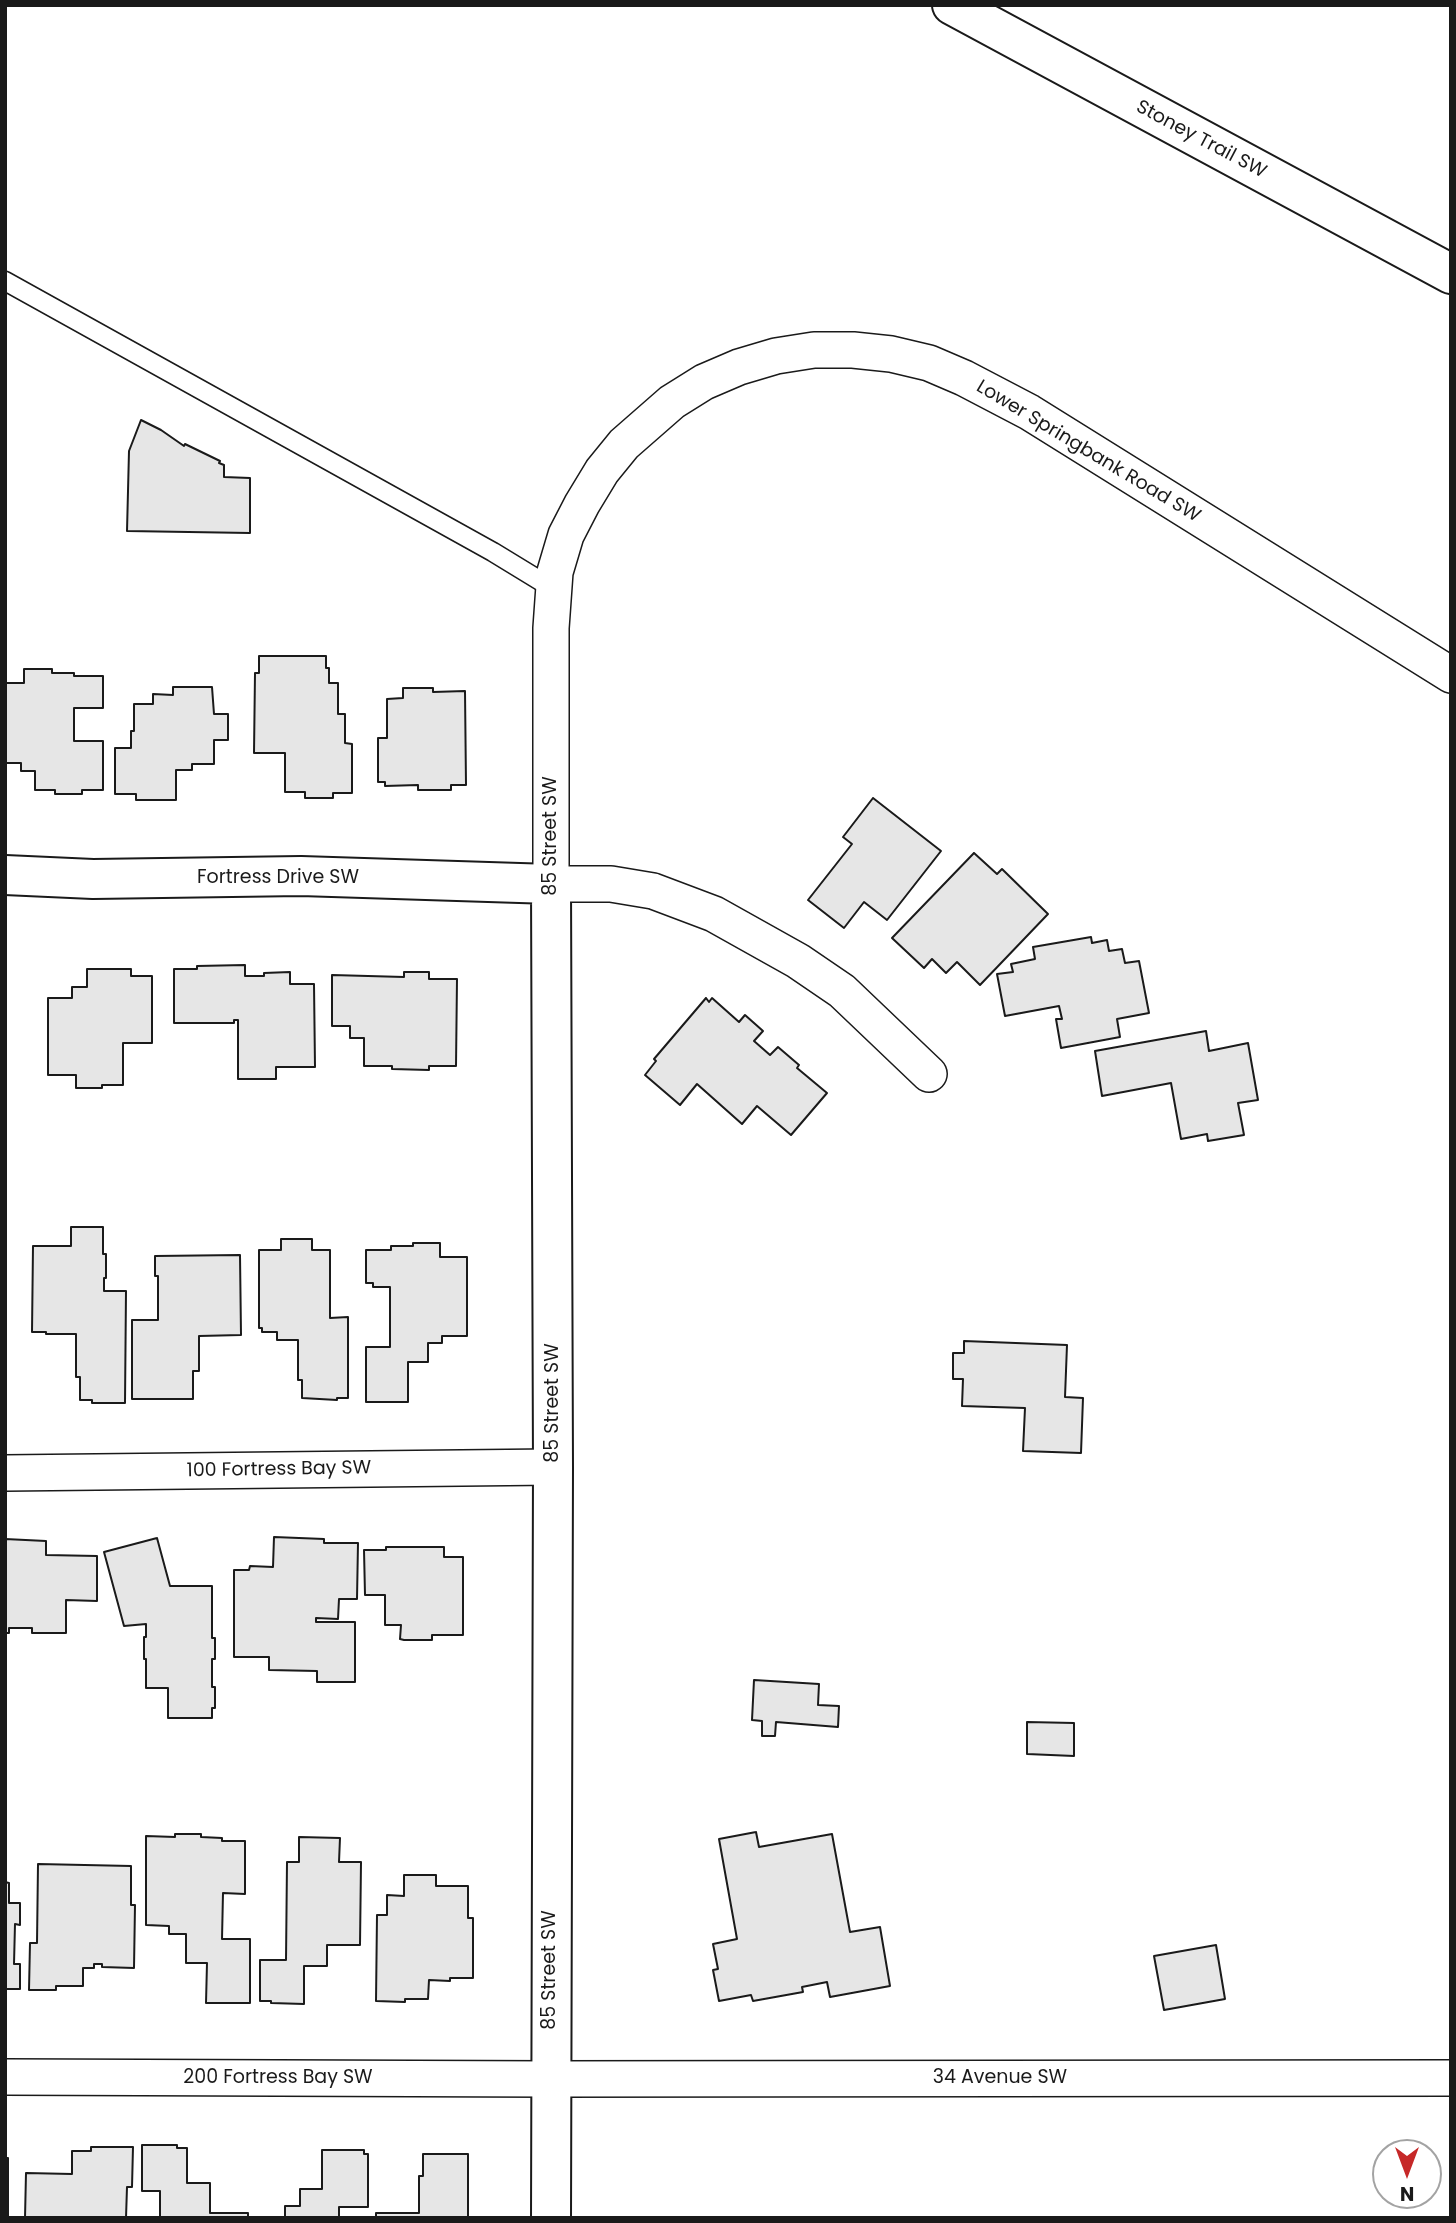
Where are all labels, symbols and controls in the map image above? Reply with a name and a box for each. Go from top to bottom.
street label: Stoney Trail SW [1132,96,1270,184]
street label: Lower Springbank Road SW [972,376,1204,528]
street label: 85 Street SW [540,776,562,896]
street label: Fortress Drive SW [197,867,359,889]
street label: 85 Street SW [542,1343,564,1463]
street label: 100 Fortress Bay SW [187,1457,371,1483]
street label: 85 Street SW [539,1910,561,2030]
street label: 200 Fortress Bay SW [183,2067,373,2089]
street label: 34 Avenue SW [933,2067,1067,2089]
north arrow [1372,2139,1442,2209]
text: N [1400,2180,1414,2207]

